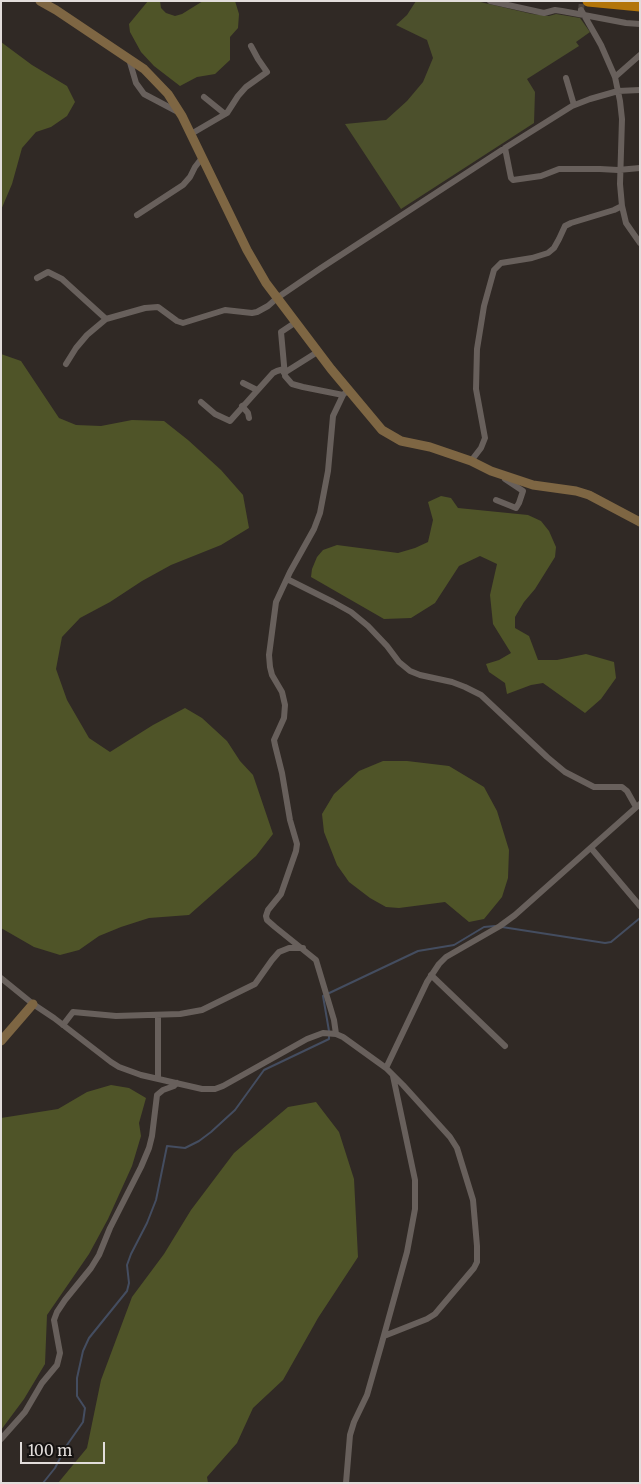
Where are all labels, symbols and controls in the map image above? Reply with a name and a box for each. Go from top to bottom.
scale bar [22,1432,108,1464]
text: 100 m [28,1441,72,1460]

